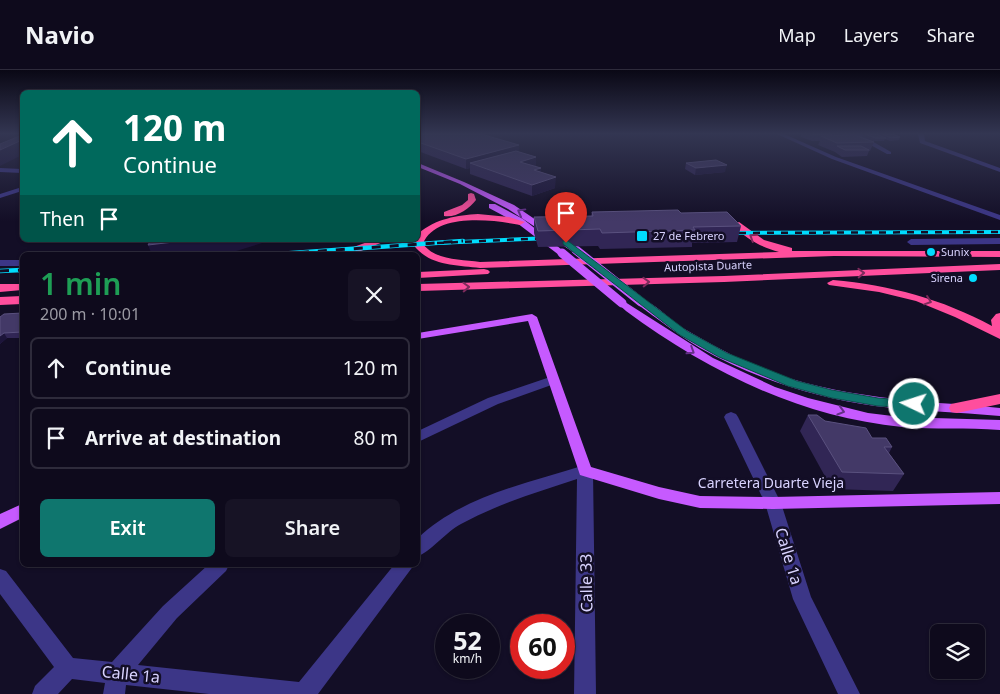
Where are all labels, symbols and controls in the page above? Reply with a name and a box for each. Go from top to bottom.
text: Navio [25,18,95,51]
text: Map [778,23,816,47]
text: Layers [844,23,899,47]
text: Share [927,23,975,47]
text: 120 m [123,104,226,151]
icon: ahead [40,110,105,175]
text: Continue [123,149,217,179]
pin [545,192,587,243]
icon: arrive [552,199,580,227]
icon: arrive [95,205,123,233]
text: Then [40,206,85,232]
one-way arrow [517,209,526,219]
place label: 27 de Febrero [653,228,725,243]
marker: 27 de Febrero [635,229,649,243]
one-way arrow [750,234,759,244]
place label: Sunix [941,244,969,259]
marker: Sunix [925,246,937,258]
street label: Autopista Duarte [664,256,752,275]
text: 1 min [40,263,121,304]
one-way arrow [857,268,865,279]
button: close [348,269,400,321]
place label: Sirena [931,270,963,285]
marker: Sirena [967,272,979,284]
one-way arrow [642,276,650,287]
one-way arrow [462,282,470,292]
one-way arrow [924,295,932,305]
text: 200 m · 10:01 [40,303,140,325]
one-way arrow [685,345,694,354]
icon: ahead [42,354,70,382]
text: Continue [85,355,171,381]
text: 120 m [343,355,398,381]
position arrow [887,377,939,429]
one-way arrow [837,405,845,416]
icon: arrive [42,424,70,452]
text: Arrive at destination [85,425,281,451]
text: 80 m [354,425,398,451]
street label: Carretera Duarte Vieja [698,473,844,492]
button: Exit [40,499,215,557]
button: Share [225,499,400,557]
street label: Calle 1a [770,525,808,587]
street label: Calle 33 [574,553,598,613]
speed limit sign: 60 [510,614,575,679]
text: 52 [453,623,482,657]
map controls [930,624,985,679]
button: layers [930,624,985,679]
text: km/h [453,650,482,667]
street label: Calle 1a [101,660,161,688]

